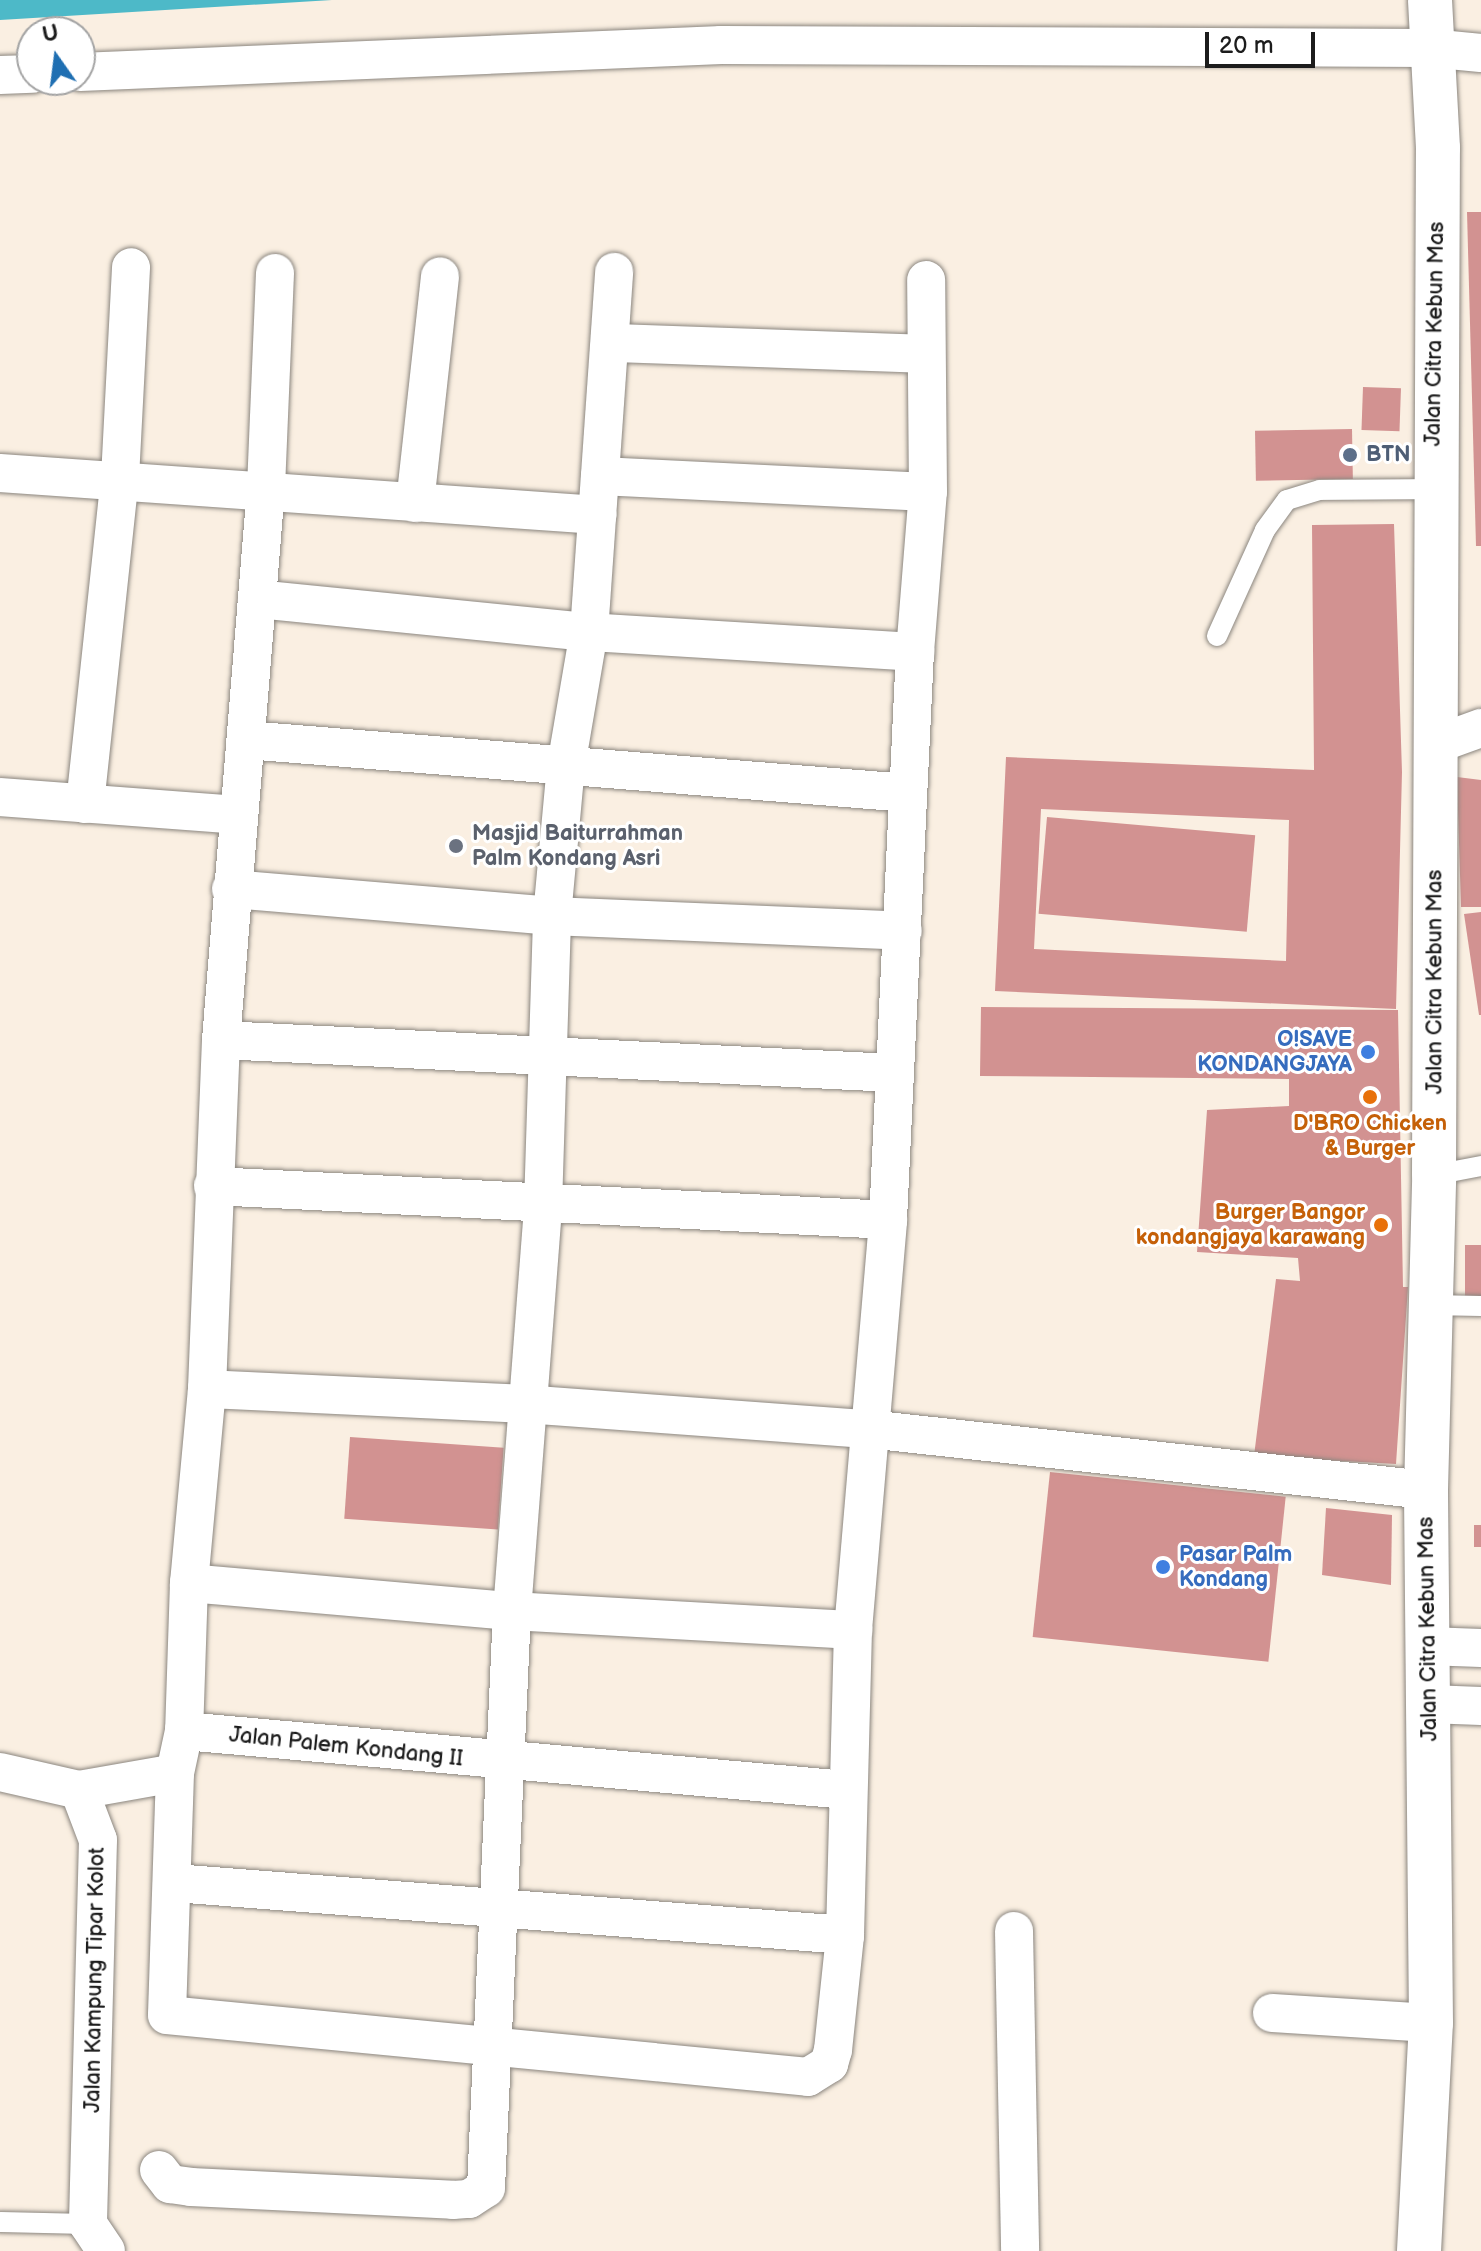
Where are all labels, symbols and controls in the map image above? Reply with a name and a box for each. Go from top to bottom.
north arrow [16,16,96,96]
scale bar [1209,16,1319,66]
text: U [40,19,61,49]
text: 20 m [1219,31,1274,60]
street label: Jalan Citra Kebun Mas [1420,221,1450,447]
place label: BTN [1366,442,1411,468]
marker: BTN [1341,446,1359,464]
place label: Masjid Baiturrahman Palm Kondang Asri [472,820,683,872]
marker: Masjid Baiturrahman Palm Kondang Asri [447,837,465,855]
street label: Jalan Citra Kebun Mas [1422,870,1448,1094]
place label: O!SAVE KONDANGJAYA [1197,1026,1352,1078]
marker: O!SAVE KONDANGJAYA [1359,1043,1377,1061]
marker: D'BRO Chicken & Burger [1361,1088,1379,1106]
place label: D'BRO Chicken & Burger [1293,1110,1447,1162]
place label: Burger Bangor kondangjaya karawang [1136,1199,1365,1250]
marker: Burger Bangor kondangjaya karawang [1372,1216,1390,1234]
street label: Jalan Citra Kebun Mas [1413,1516,1443,1742]
place label: Pasar Palm Kondang [1179,1541,1292,1592]
marker: Pasar Palm Kondang [1154,1558,1172,1576]
street label: Jalan Palem Kondang II [228,1722,464,1772]
street label: Jalan Kampung Tipar Kolot [79,1847,111,2113]

